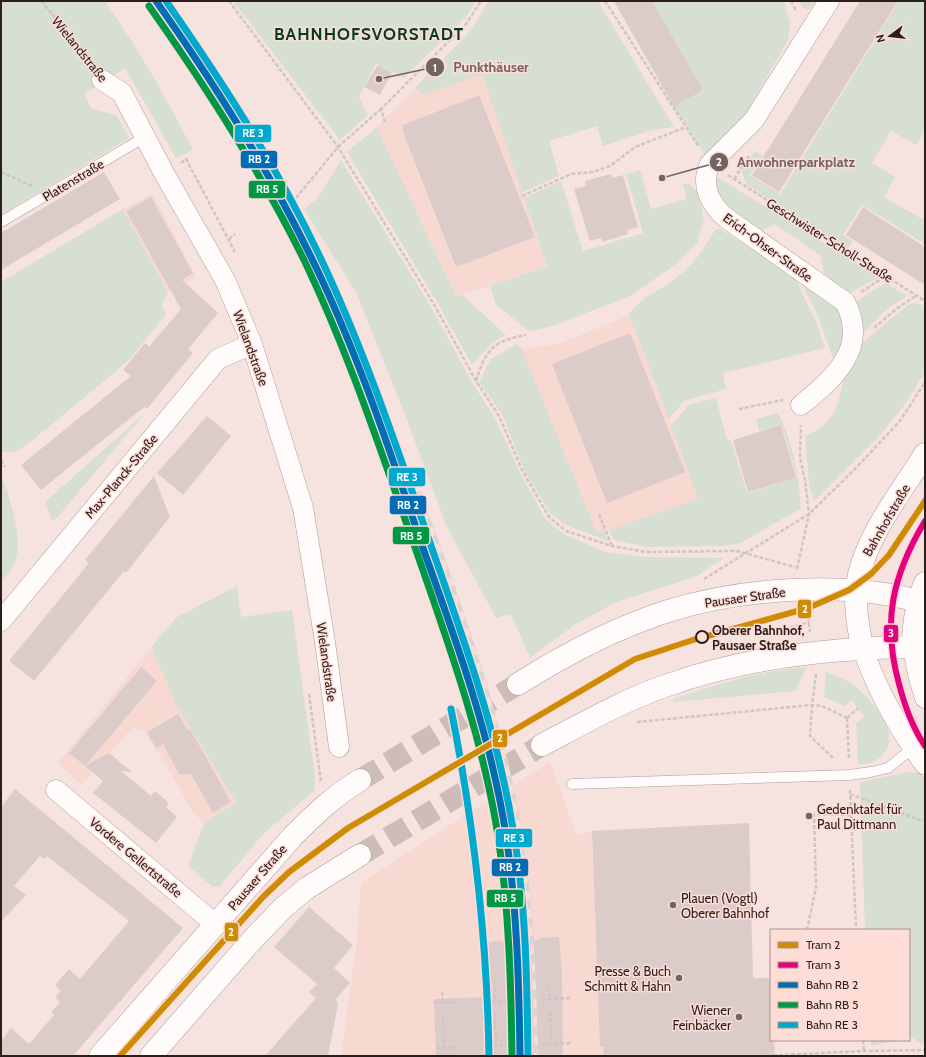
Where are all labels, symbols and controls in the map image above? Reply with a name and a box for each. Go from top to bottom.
street label: Wielandstraße [49,13,111,85]
north arrow [870,16,910,56]
district label: BAHNHOFSVORSTADT [274,24,464,44]
text: N [873,33,888,44]
callout: Punkthäuser [425,54,537,80]
text: Punkthäuser [453,58,529,76]
text: 1 [433,60,437,75]
line badge: RE 3 [234,124,272,143]
text: RE 3 [242,126,264,140]
callout: Anwohnerparkplatz [709,149,863,175]
line badge: RB 2 [240,150,278,169]
text: RB 2 [248,152,270,166]
text: Anwohnerparkplatz [737,153,855,171]
text: 2 [716,154,722,169]
street label: Platenstraße [39,155,107,205]
line badge: RB 5 [248,180,286,199]
text: RB 5 [256,182,278,196]
street label: Geschwister-Scholl-Straße [764,194,897,286]
street label: Erich-Ohser-Straße [720,209,816,285]
street label: Wielandstraße [230,308,272,388]
street label: Max-Planck-Straße [81,430,161,521]
line badge: RE 3 [388,467,426,487]
text: RE 3 [396,470,418,484]
street label: Bahnhofstraße [859,481,913,559]
line badge: RB 2 [389,495,427,515]
text: RB 2 [397,498,419,512]
line badge: RB 5 [392,526,430,545]
text: RB 5 [400,529,422,543]
street label: Pausaer Straße [703,583,787,611]
line badge: 2 [797,599,812,619]
text: 2 [802,602,808,616]
street label: Wielandstraße [314,621,341,703]
place label: Oberer Bahnhof, Pausaer Straße [712,622,805,653]
line badge: 3 [883,624,899,643]
text: 3 [888,626,894,640]
marker: Oberer Bahnhof, Pausaer Straße [695,630,709,644]
line badge: 2 [492,729,508,748]
text: 2 [497,731,503,745]
place label: Gedenktafel für Paul Dittmann [817,801,903,832]
marker: Gedenktafel für Paul Dittmann [804,811,814,821]
street label: Vordere Gellertstraße [86,813,186,901]
line badge: RE 3 [495,828,533,848]
text: RE 3 [503,831,525,845]
street label: Pausaer Straße [224,841,290,913]
line badge: RB 2 [491,858,529,877]
text: RB 2 [499,860,521,874]
line badge: RB 5 [486,889,524,908]
place label: Plauen (Vogtl) Oberer Bahnhof [681,890,770,921]
text: RB 5 [494,891,516,905]
marker: Plauen (Vogtl) Oberer Bahnhof [668,900,678,910]
line badge: 2 [224,922,239,942]
text: 2 [228,925,234,939]
legend [770,929,910,1041]
text: Tram 2 [806,937,840,952]
text: Tram 3 [806,957,841,972]
place label: Presse & Buch Schmitt & Hahn [584,963,671,994]
marker: Presse & Buch Schmitt & Hahn [674,973,684,983]
text: Bahn RB 2 [806,977,858,992]
text: Bahn RB 5 [806,997,858,1012]
place label: Wiener Feinbäcker [672,1002,732,1033]
marker: Wiener Feinbäcker [734,1012,744,1022]
text: Bahn RE 3 [806,1017,858,1032]

